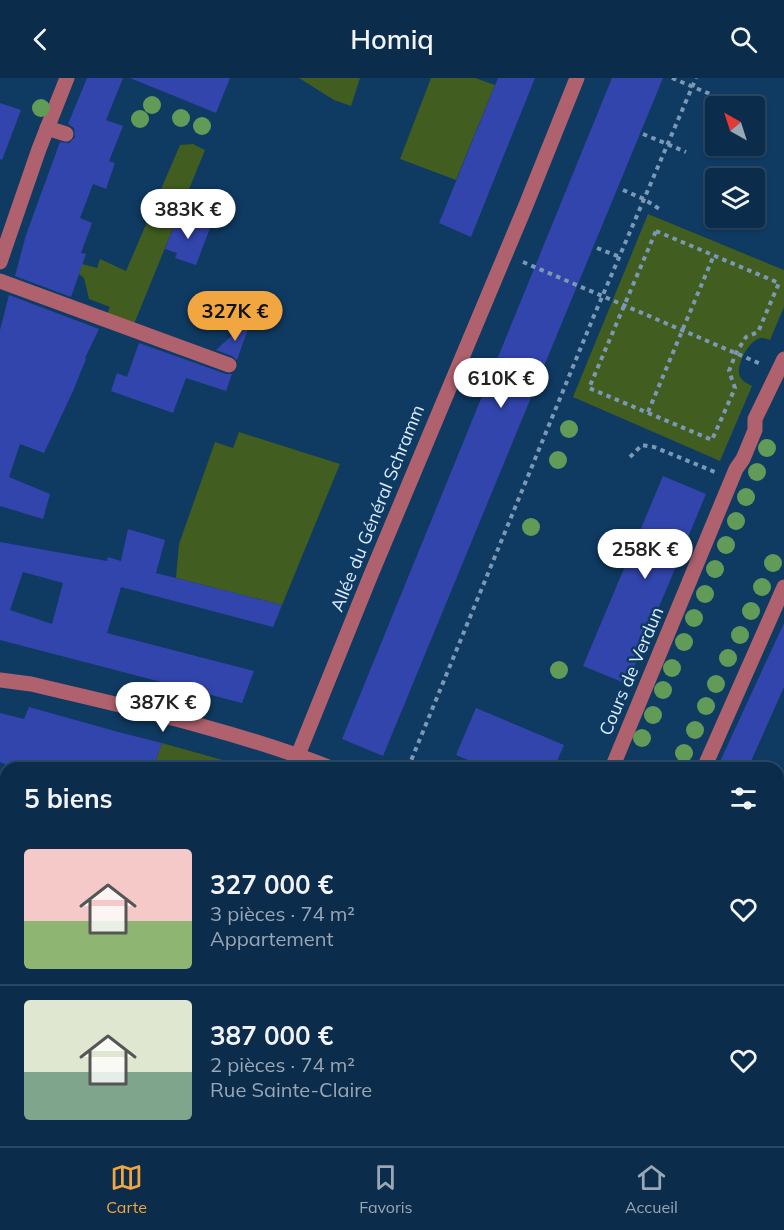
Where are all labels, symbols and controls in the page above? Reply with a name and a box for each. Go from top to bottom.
text: Homiq [350,22,434,56]
icon: back [24,23,57,56]
icon: search [727,23,760,56]
north arrow [705,96,765,156]
map controls [705,96,765,228]
button: layers [705,168,765,228]
pin: 383K € [139,189,237,240]
text: 383K € [155,196,221,221]
pin: 327K € [186,291,284,342]
text: 327K € [202,298,268,323]
pin: 610K € [452,358,550,409]
text: 610K € [468,365,534,390]
street label: Allée du Général Schramm [325,401,429,615]
pin: 258K € [596,529,694,580]
text: 258K € [612,536,678,561]
street label: Cours de Verdun [594,603,668,739]
pin: 387K € [114,682,212,733]
text: 387K € [130,689,196,714]
text: 5 biens [24,782,113,815]
icon: filters [727,782,760,815]
text: 327 000 € [210,868,333,901]
icon: home [72,873,144,945]
icon: heart [727,893,760,926]
text: 3 pièces · 74 m² [210,901,355,926]
text: Appartement [210,926,333,951]
text: 387 000 € [210,1019,333,1052]
icon: home [72,1024,144,1096]
icon: heart [727,1044,760,1077]
text: 2 pièces · 74 m² [210,1052,355,1077]
text: Rue Sainte-Claire [210,1077,372,1102]
tab: Carte [106,1161,147,1217]
tab: Favoris [359,1161,413,1217]
tab: Accueil [625,1161,678,1217]

